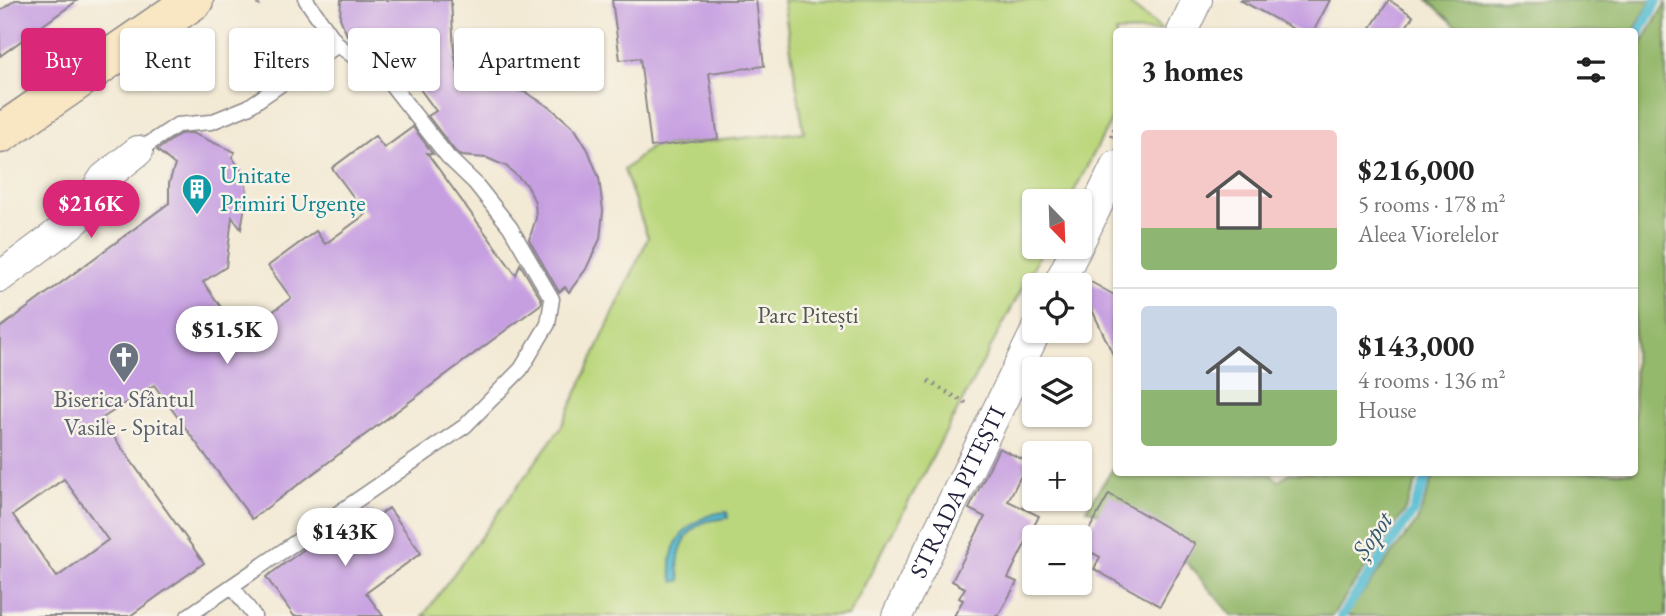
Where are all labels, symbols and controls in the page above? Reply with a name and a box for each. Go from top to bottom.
chip: Buy [21,28,106,91]
chip: Rent [120,28,215,91]
chip: Filters [229,28,334,91]
chip: New [348,28,440,91]
chip: Apartment [454,28,604,91]
text: 3 homes [1141,51,1243,90]
icon: filters [1572,51,1610,89]
text: $216,000 [1358,150,1474,189]
icon: home [1197,158,1281,242]
place label: Unitate Primiri Urgențe [220,159,366,218]
building icon: Unitate Primiri Urgențe [180,172,214,216]
pin: $216K [42,180,140,240]
text: $216K [59,188,123,218]
north arrow [1022,189,1092,259]
map controls [1022,189,1092,595]
text: 5 rooms · 178 m² [1358,189,1506,219]
text: Aleea Viorelelor [1358,219,1499,249]
button: locate [1022,273,1092,343]
park label: Parc Pitești [757,299,859,330]
pin: $51.5K [170,306,284,366]
text: $51.5K [192,314,262,344]
text: $143,000 [1358,326,1474,365]
icon: home [1197,334,1281,418]
church icon: Biserica Sfântul Vasile - Spital [107,340,141,384]
button: layers [1022,357,1092,427]
text: 4 rooms · 136 m² [1358,365,1506,395]
place label: Biserica Sfântul Vasile - Spital [53,383,195,442]
text: House [1358,395,1417,425]
street label: STRADA PITEȘTI [902,401,1012,583]
button: + [1022,441,1092,511]
water label: Șopot [1343,503,1401,566]
pin: $143K [296,508,394,568]
text: $143K [313,516,377,546]
button: − [1022,525,1092,595]

